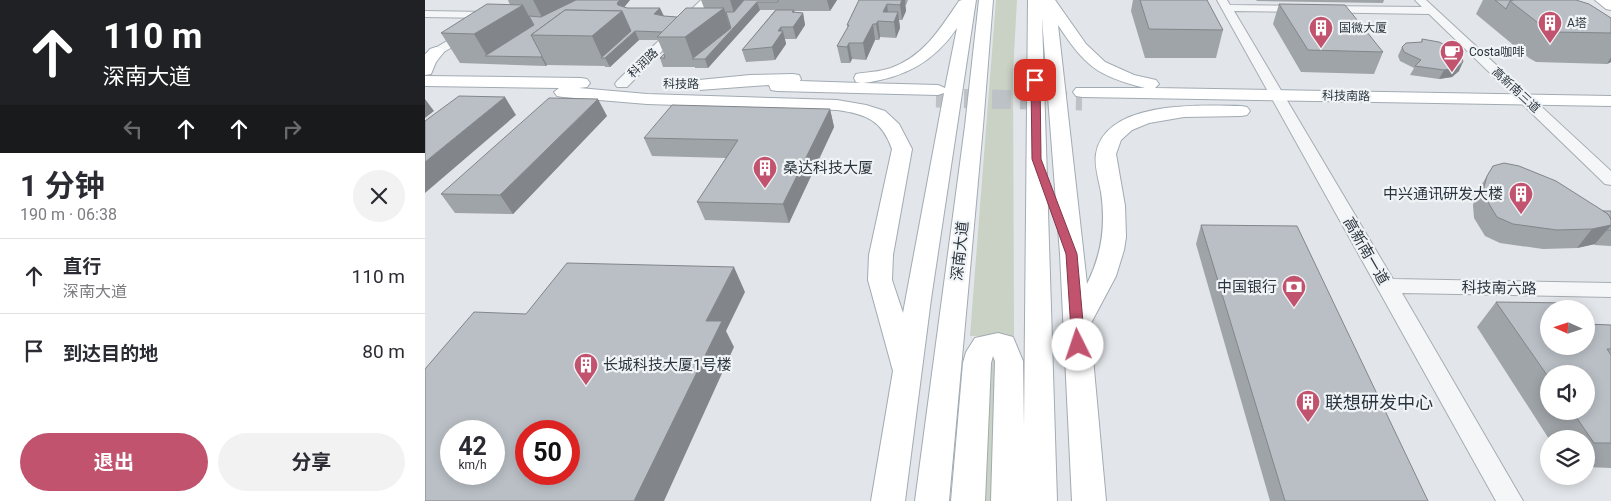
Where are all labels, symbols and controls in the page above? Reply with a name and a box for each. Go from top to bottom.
building icon: A塔 [1537,10,1563,44]
building icon: 国微大厦 [1308,15,1334,49]
text: 110 m [103,16,202,57]
place label: A塔 [1567,16,1587,30]
icon: ahead [20,20,85,85]
place label: 国微大厦 [1339,21,1387,35]
cafe icon: Costa咖啡 [1439,39,1465,73]
street label: 科润路 [625,45,661,81]
place label: Costa咖啡 [1469,45,1524,59]
pin [1014,59,1056,101]
text: 深南大道 [103,64,191,89]
street label: 高新南三道 [1489,64,1543,116]
icon: arrive [1021,66,1049,94]
street label: 科技路 [663,77,699,91]
street label: 科技南路 [1322,89,1370,103]
icon: left [119,115,147,143]
icon: ahead [172,115,200,143]
icon: ahead [225,115,253,143]
icon: right [278,115,306,143]
building icon: 桑达科技大厦 [752,155,778,189]
place label: 桑达科技大厦 [783,159,873,177]
text: 1 分钟 [20,168,105,203]
button: close [353,170,405,222]
building icon: 中兴通讯研发大楼 [1508,181,1534,215]
place label: 中兴通讯研发大楼 [1383,185,1503,203]
text: 190 m · 06:38 [20,205,117,224]
street label: 高新南一道 [1339,214,1393,288]
street label: 深南大道 [948,220,972,282]
text: 直行 [63,255,101,278]
icon: ahead [20,262,48,290]
text: 110 m [352,265,405,288]
bank icon: 中国银行 [1281,274,1307,308]
place label: 中国银行 [1217,278,1277,296]
street label: 科技南六路 [1461,278,1537,298]
text: 深南大道 [63,282,127,301]
north arrow [1540,300,1595,355]
map controls [1540,300,1595,485]
position arrow [1051,318,1103,370]
icon: arrive [20,337,48,365]
text: 80 m [362,340,405,363]
text: 到达目的地 [63,342,158,365]
building icon: 长城科技大厦1号楼 [573,352,599,386]
place label: 长城科技大厦1号楼 [603,356,731,374]
button: sound [1540,365,1595,420]
building icon: 联想研发中心 [1295,389,1321,423]
place label: 联想研发中心 [1325,392,1433,413]
speed limit sign: 50 [515,420,580,485]
button: layers [1540,430,1595,485]
text: 42 [458,432,487,461]
button: 退出 [20,433,208,491]
button: 分享 [218,433,405,491]
text: km/h [458,458,487,472]

